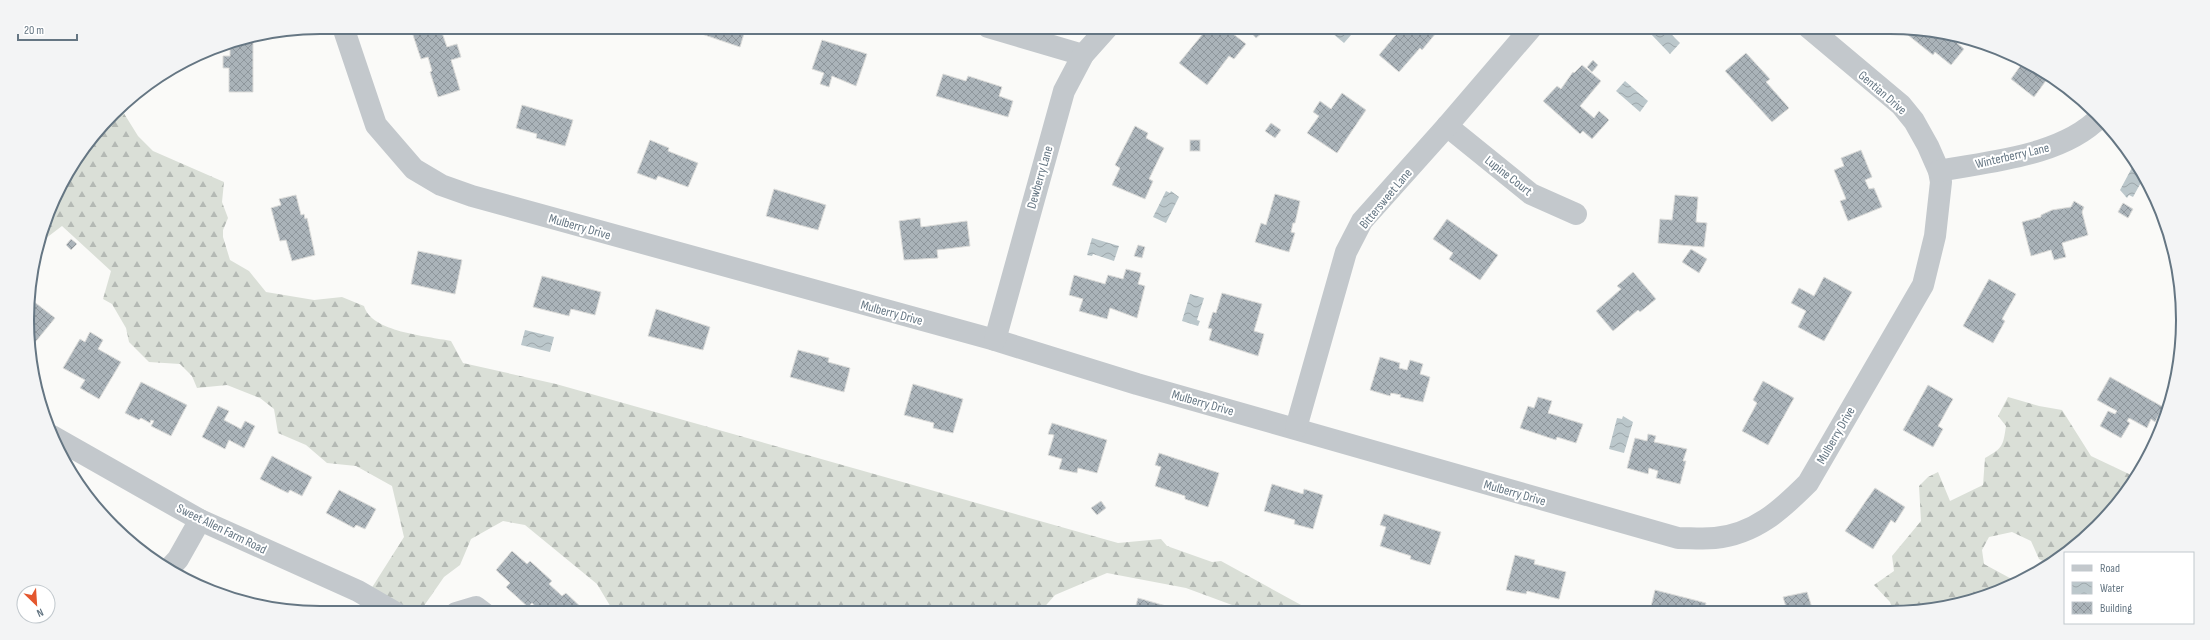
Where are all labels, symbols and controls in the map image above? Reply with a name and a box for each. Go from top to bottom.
scale bar [18,16,77,42]
text: 20 m [24,23,44,38]
street label: Gentian Drive [1855,67,1910,118]
street label: Winterberry Lane [1974,140,2051,172]
street label: Dewberry Lane [1023,144,1057,211]
street label: Lupine Court [1481,152,1535,199]
street label: Bittersweet Lane [1356,165,1416,232]
street label: Mulberry Drive [547,211,612,243]
street label: Mulberry Drive [859,297,925,329]
street label: Mulberry Drive [1170,387,1235,419]
street label: Mulberry Drive [1813,404,1859,467]
street label: Mulberry Drive [1482,477,1547,509]
street label: Sweet Allen Farm Road [174,500,269,558]
legend [2064,552,2194,624]
text: Road [2100,561,2120,576]
text: Water [2100,581,2124,596]
north arrow [16,584,56,624]
text: Building [2100,601,2132,616]
text: N [34,605,45,620]

